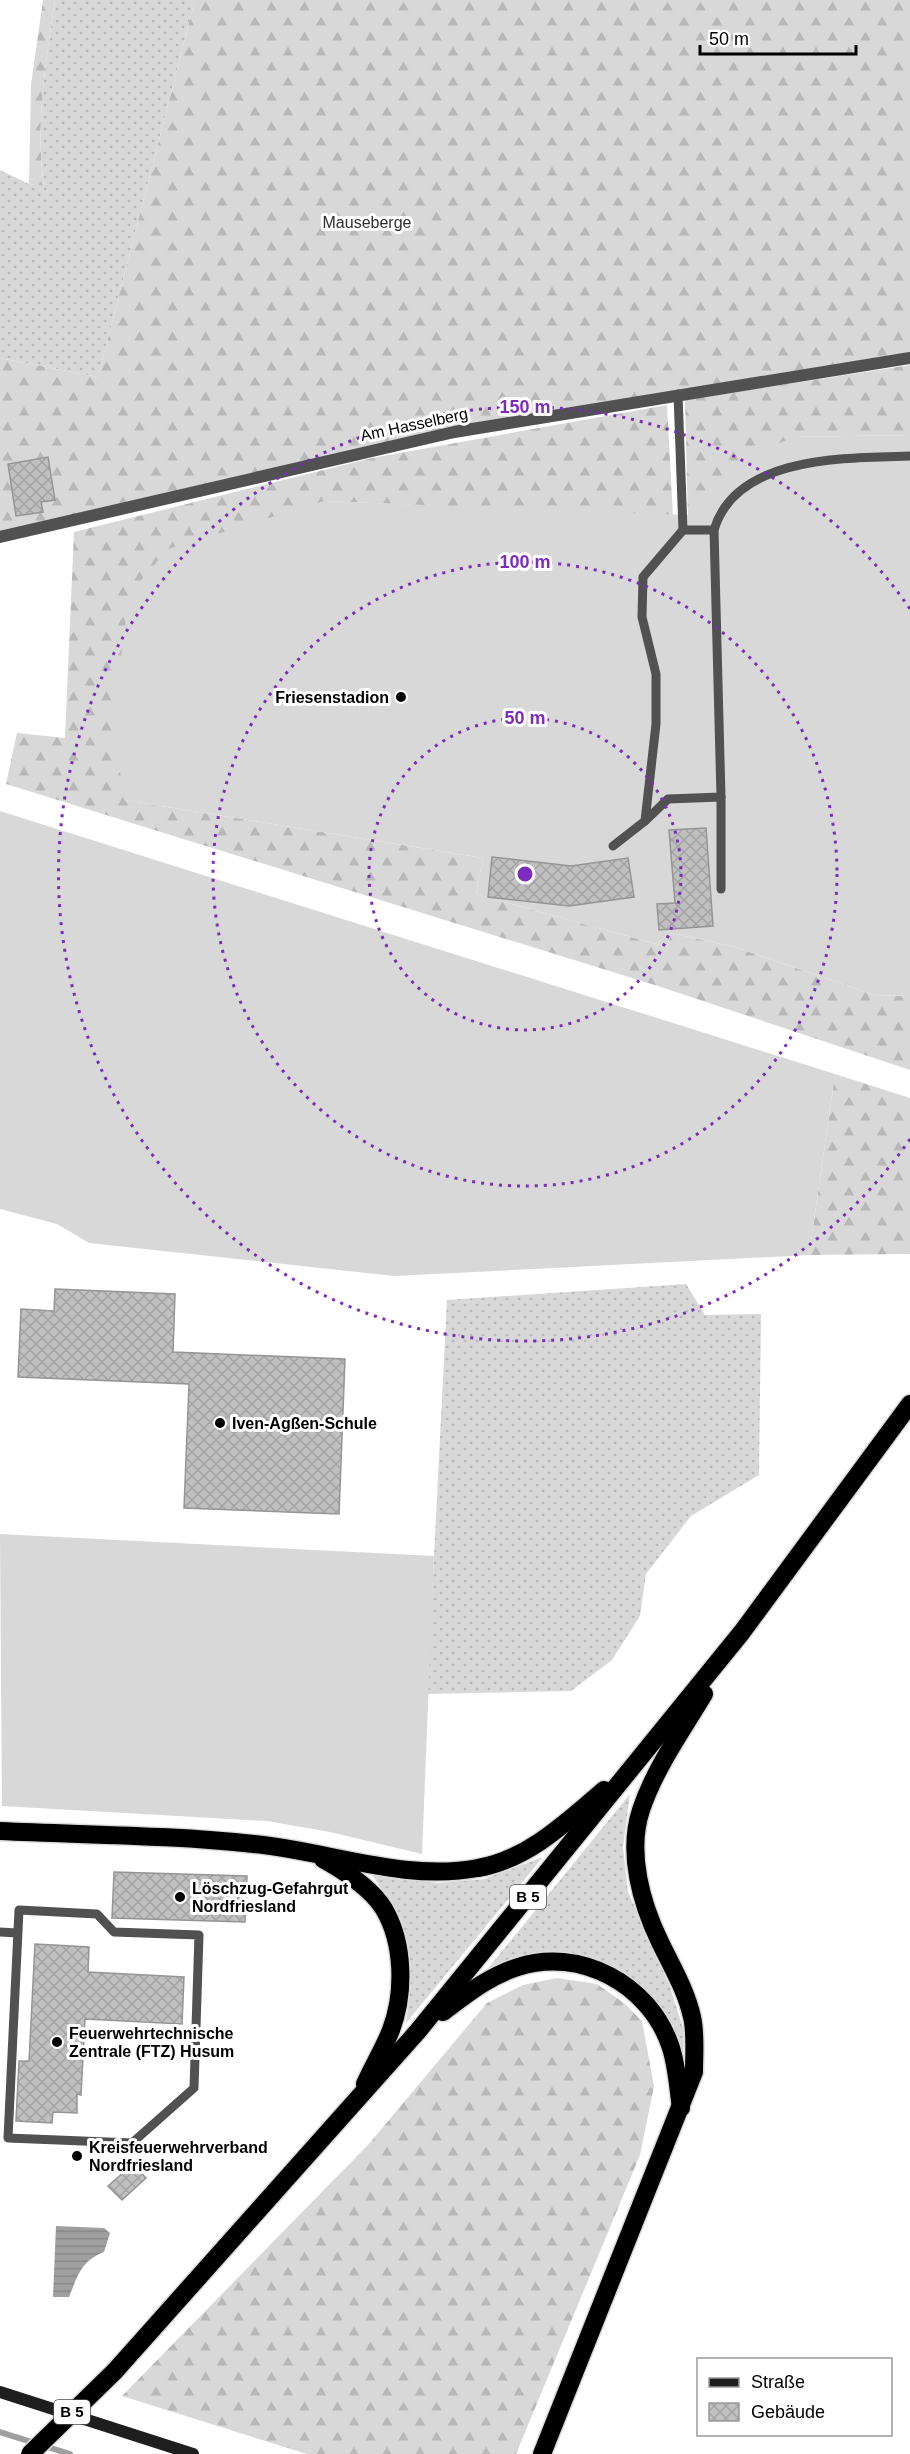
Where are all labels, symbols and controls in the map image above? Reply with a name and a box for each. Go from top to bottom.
scale bar [700,18,856,56]
text: 50 m [709,29,749,49]
park label: Mauseberge [323,214,412,231]
text: 150 m [499,397,551,417]
street label: Am Hasselberg [359,405,469,444]
text: 100 m [499,552,551,572]
place label: Friesenstadion [275,689,389,706]
marker: Friesenstadion [394,690,408,704]
text: 50 m [504,708,546,728]
centre of rings [515,864,535,884]
place label: Iven-Agßen-Schule [232,1415,377,1432]
marker: Iven-Agßen-Schule [213,1416,227,1430]
place label: Löschzug-Gefahrgut Nordfriesland [192,1880,349,1915]
road number: B 5 [510,1885,546,1909]
marker: Löschzug-Gefahrgut Nordfriesland [173,1890,187,1904]
place label: Feuerwehrtechnische Zentrale (FTZ) Husum [69,2025,234,2060]
marker: Feuerwehrtechnische Zentrale (FTZ) Husum [50,2035,64,2049]
place label: Kreisfeuerwehrverband Nordfriesland [89,2139,268,2174]
marker: Kreisfeuerwehrverband Nordfriesland [70,2149,84,2163]
legend [697,2358,892,2436]
text: Straße [751,2372,805,2392]
road number: B 5 [54,2400,90,2424]
text: Gebäude [751,2402,825,2422]

